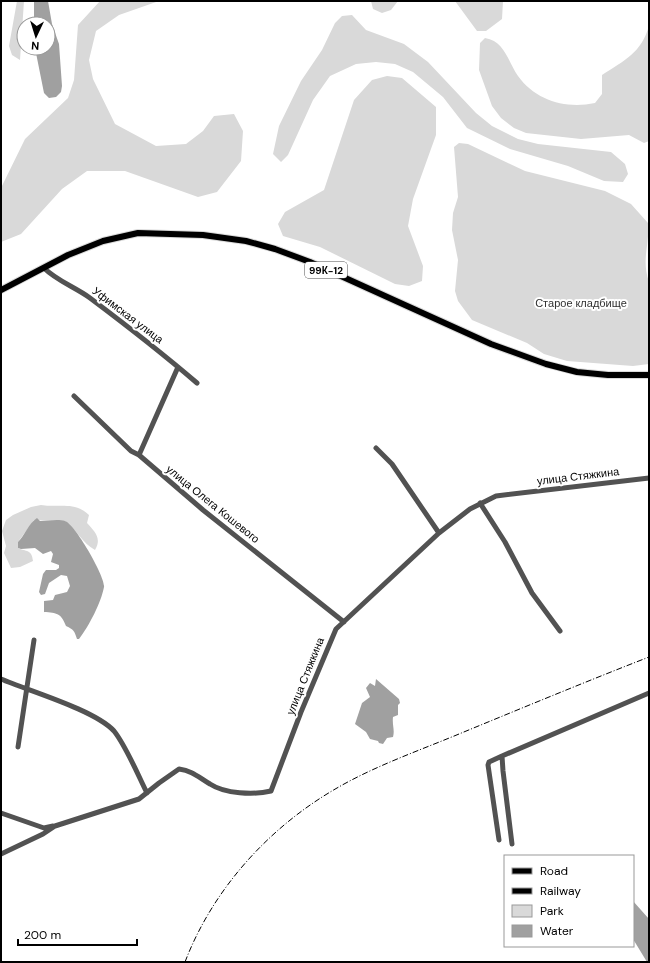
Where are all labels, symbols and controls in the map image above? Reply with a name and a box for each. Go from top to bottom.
north arrow [16,16,56,56]
text: N [31,39,40,53]
road number: 99К-12 [305,262,347,278]
street label: Уфимская улица [90,284,167,347]
park label: Старое кладбище [535,296,627,310]
street label: улица Олега Кошевого [163,462,263,546]
street label: улица Стяжкина [536,464,621,488]
street label: улица Стяжкина [283,634,327,717]
legend [504,855,634,947]
text: Road [540,863,568,879]
text: Railway [540,883,581,899]
text: Park [540,903,564,919]
scale bar [18,921,137,947]
text: Water [540,923,574,939]
text: 200 m [24,927,61,943]

